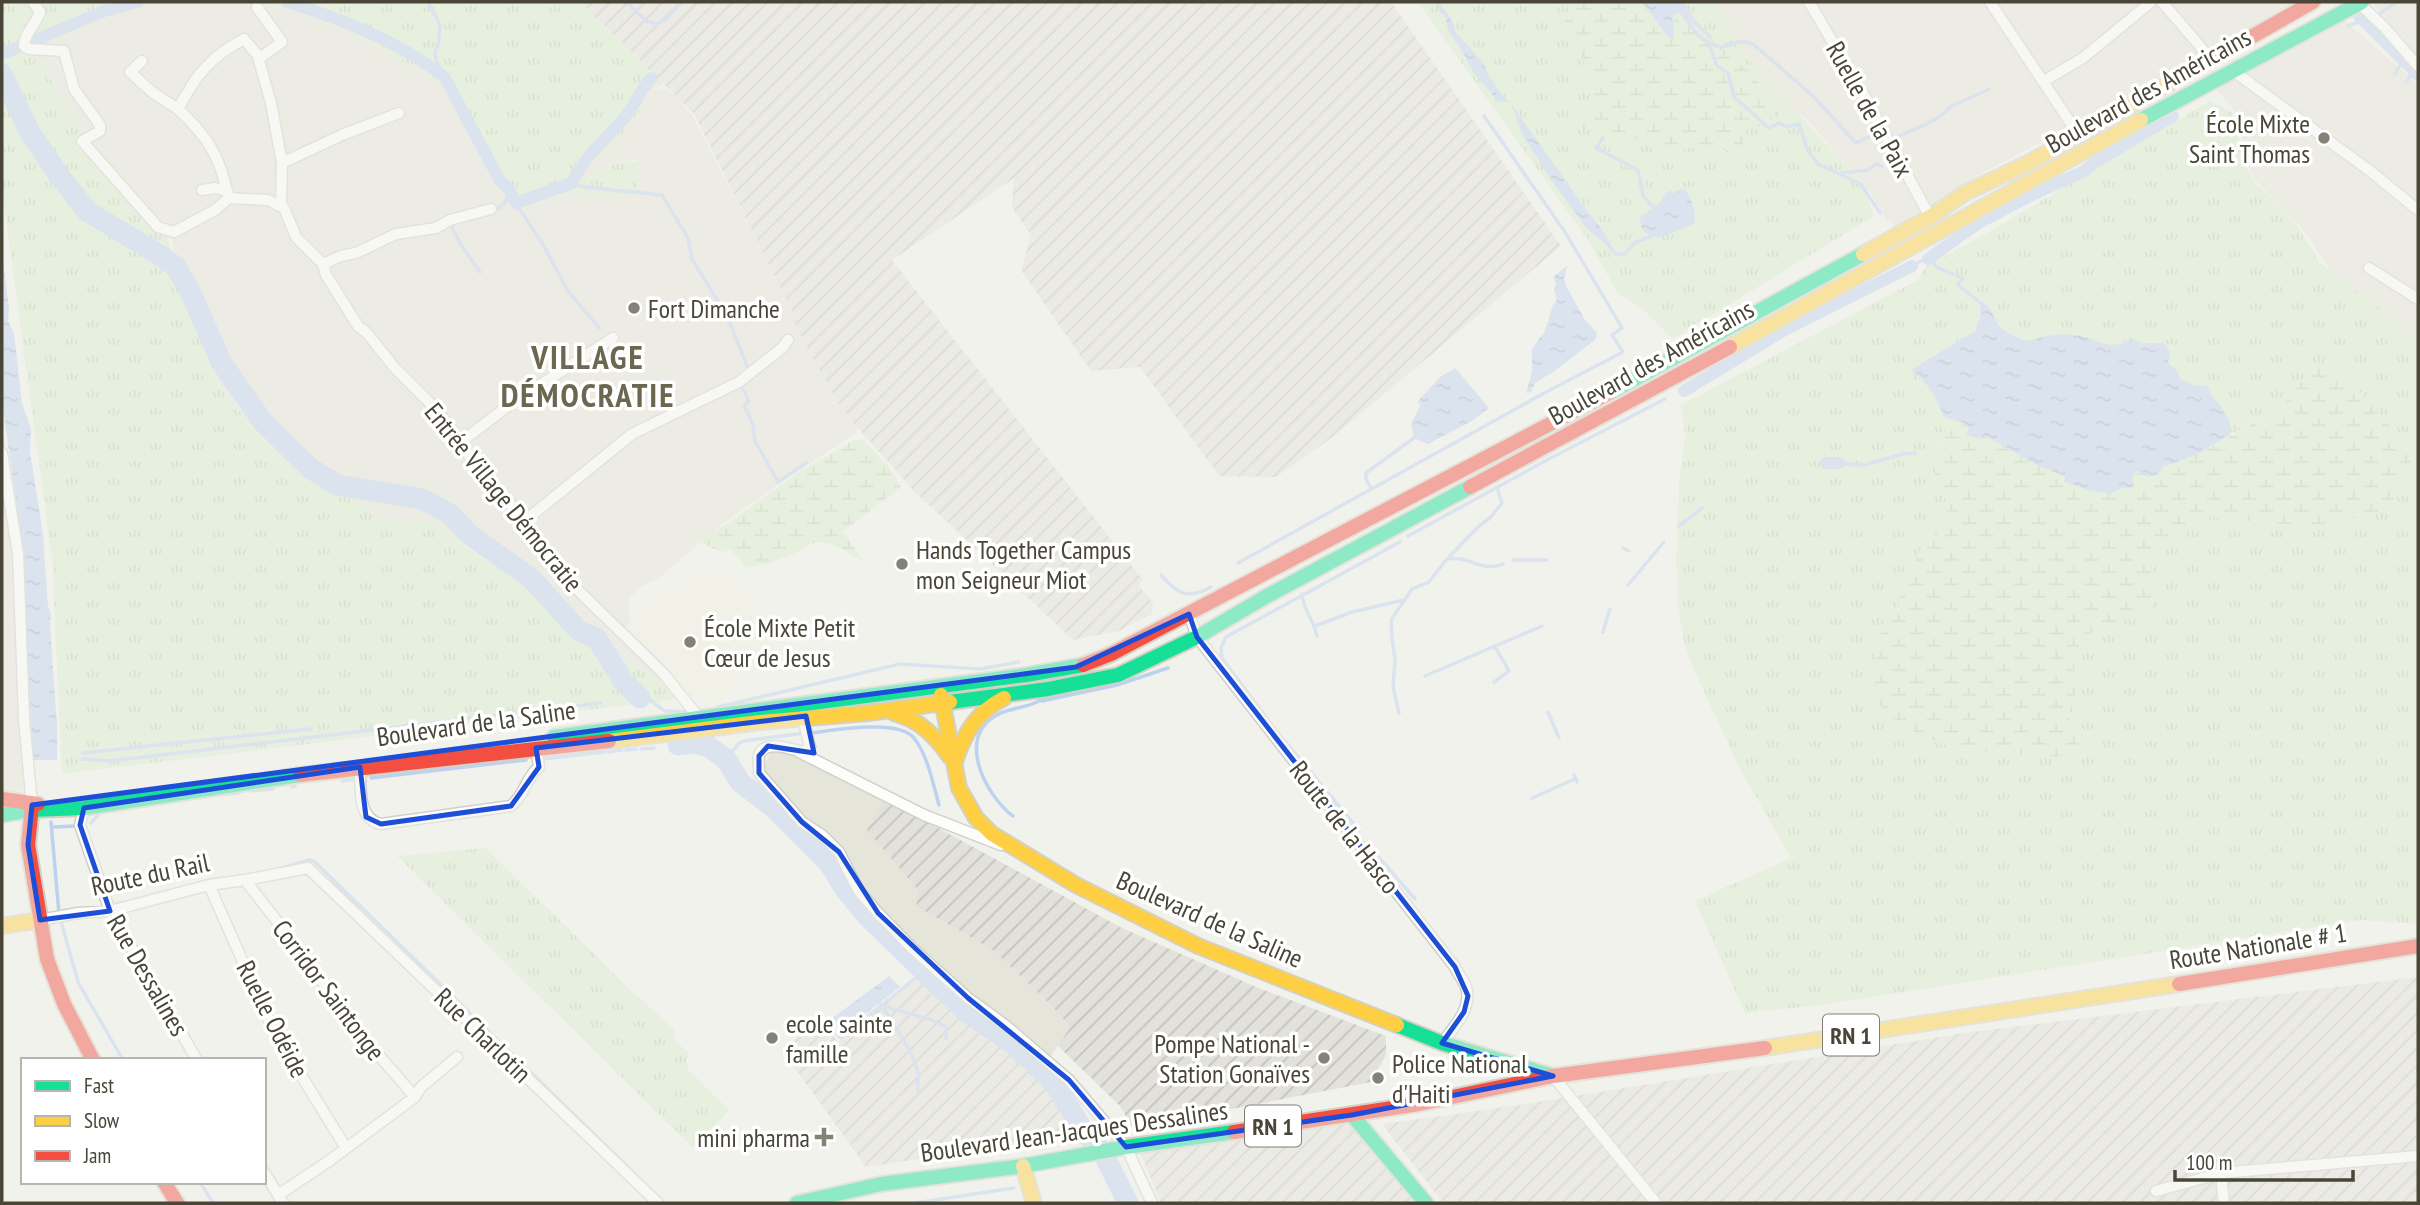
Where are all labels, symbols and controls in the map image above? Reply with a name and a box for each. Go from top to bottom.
street label: Boulevard des Américains [2040,20,2256,160]
street label: Ruelle de la Paix [1819,35,1921,183]
place label: École Mixte Saint Thomas [2189,107,2310,170]
marker: École Mixte Saint Thomas [2316,130,2332,146]
place label: Fort Dimanche [648,292,780,325]
street label: Boulevard des Américains [1543,292,1759,432]
marker: Fort Dimanche [626,300,642,316]
district label: VILLAGE DÉMOCRATIE [501,335,675,416]
street label: Entrée Village Démocratie [418,396,590,598]
place label: Hands Together Campus mon Seigneur Miot [916,533,1131,596]
marker: Hands Together Campus mon Seigneur Miot [894,556,910,572]
place label: École Mixte Petit Cœur de Jesus [704,611,855,674]
marker: École Mixte Petit Cœur de Jesus [682,634,698,650]
street label: Boulevard de la Saline [374,693,578,753]
street label: Route de la Hasco [1283,754,1407,900]
street label: Route du Rail [88,845,212,903]
street label: Boulevard de la Saline [1112,863,1308,975]
street label: Rue Dessalines [100,908,196,1042]
street label: Corridor Saintonge [265,913,393,1067]
street label: Route Nationale # 1 [2167,916,2349,976]
street label: Ruelle Odéide [230,955,316,1083]
street label: Rue Charlotin [428,981,538,1089]
place label: ecole sainte famille [786,1007,893,1070]
road number: RN 1 [1823,1015,1879,1056]
place label: Pompe National - Station Gonaïves [1154,1027,1310,1090]
marker: ecole sainte famille [764,1030,780,1046]
place label: Police National d'Haiti [1392,1047,1527,1110]
marker: Pompe National - Station Gonaïves [1316,1050,1332,1066]
legend [21,1058,266,1184]
marker: Police National d'Haiti [1370,1070,1386,1086]
text: Fast [84,1072,114,1099]
street label: Boulevard Jean-Jacques Dessalines [918,1093,1230,1169]
road number: RN 1 [1245,1106,1301,1146]
text: Slow [84,1107,120,1134]
place label: mini pharma [697,1121,810,1154]
marker: mini pharma [816,1129,832,1145]
scale bar [2175,1138,2354,1182]
text: Jam [83,1142,111,1169]
text: 100 m [2186,1149,2232,1176]

